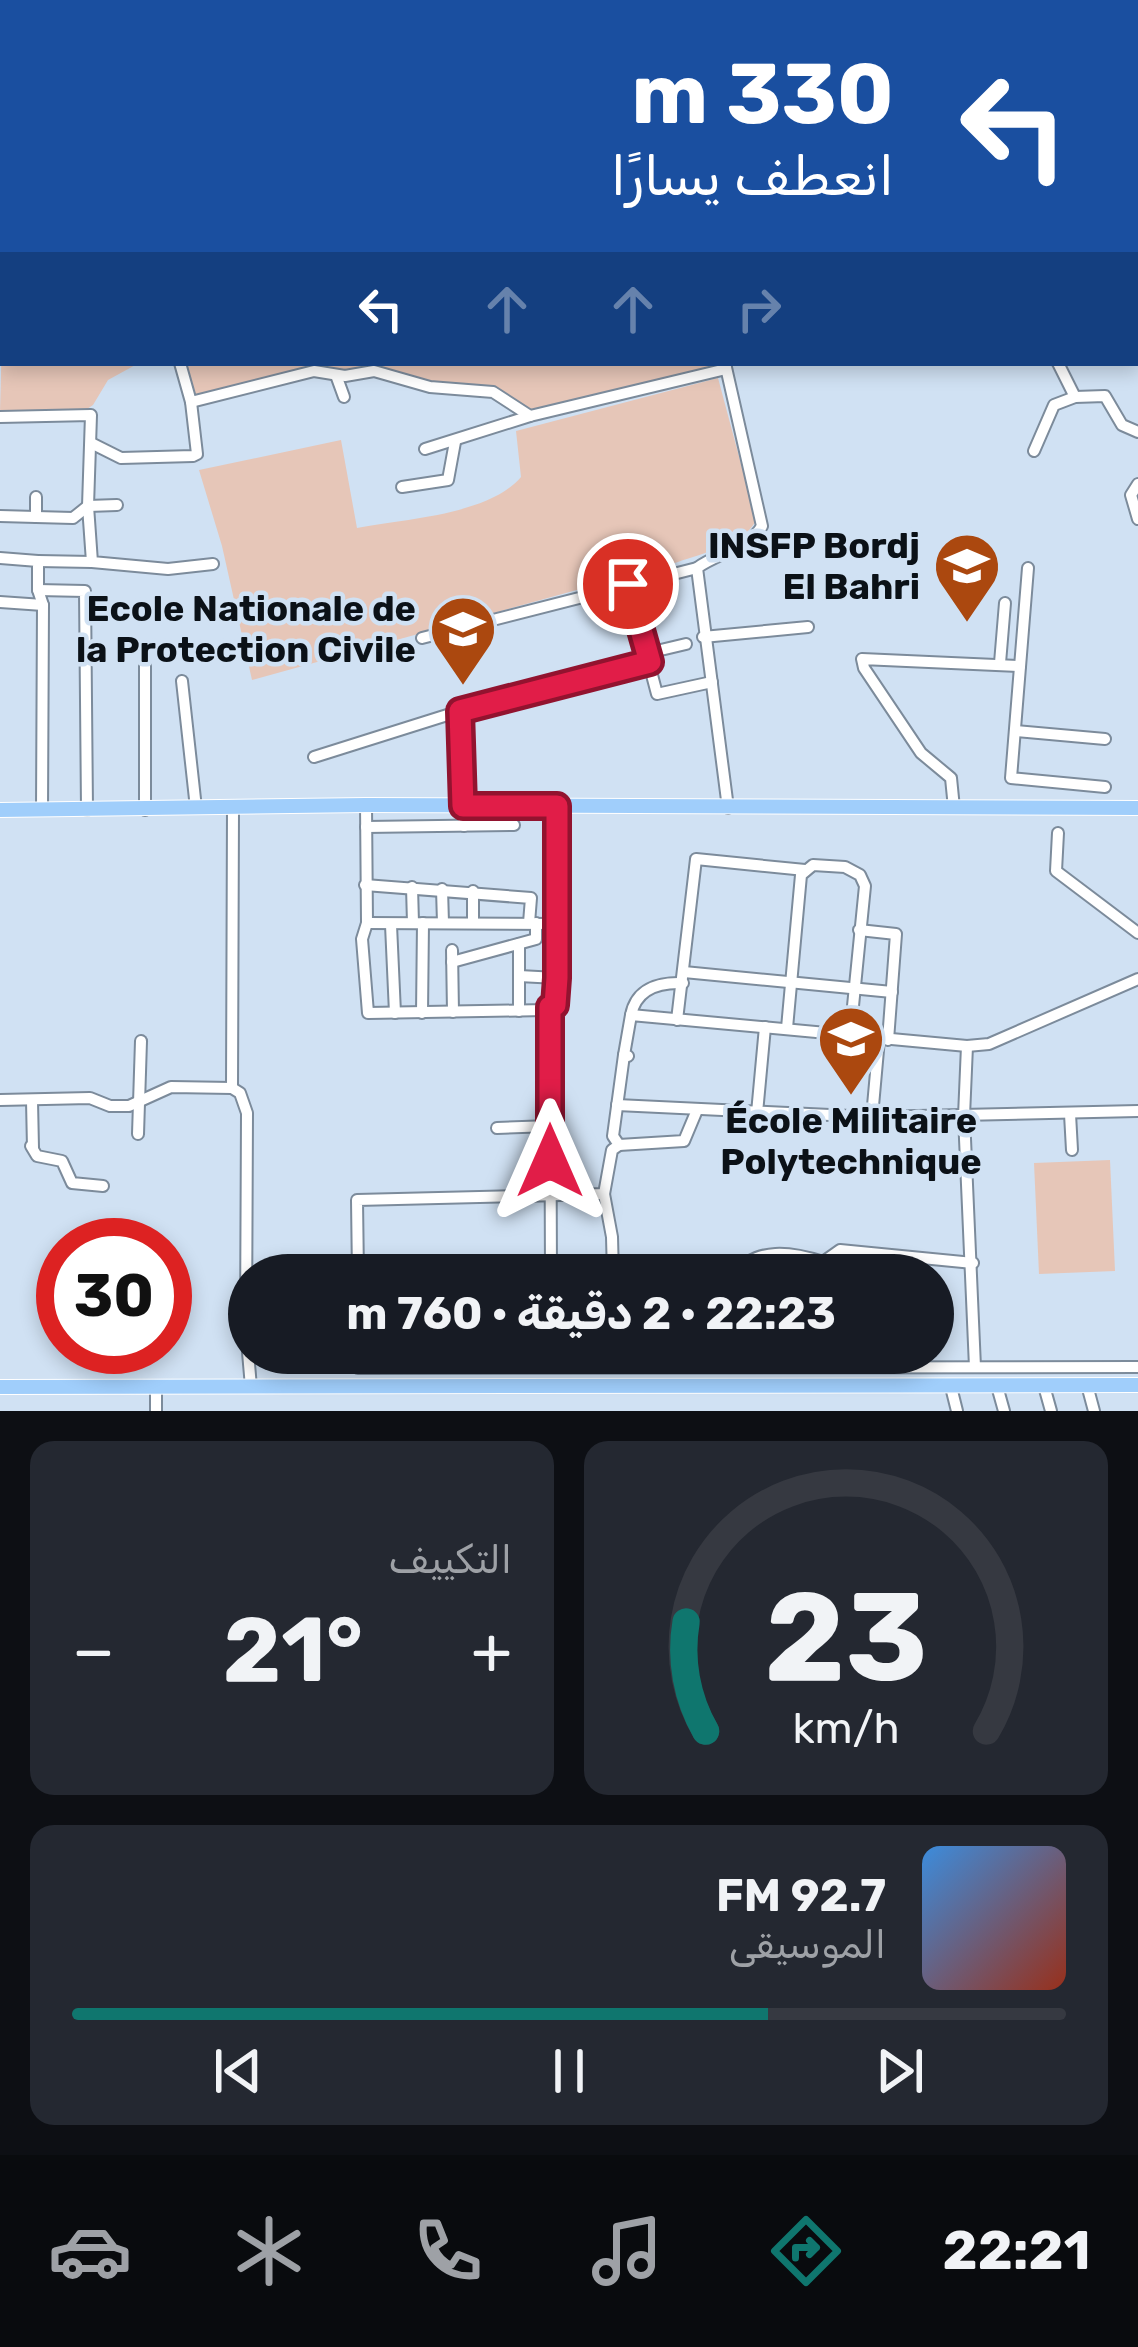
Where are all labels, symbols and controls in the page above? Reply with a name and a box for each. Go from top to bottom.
text: 330 m [631,44,894,144]
icon: left [936,48,1092,204]
text: انعطف يسارًا [611,145,894,209]
icon: left [348,276,414,342]
icon: ahead [474,276,540,342]
icon: ahead [600,276,666,342]
icon: right [726,276,792,342]
place label: INSFP Bordj El Bahri [708,524,920,608]
school or university icon: INSFP Bordj El Bahri [932,531,1002,625]
pin [577,533,679,635]
icon: arrive [595,551,661,617]
place label: Ecole Nationale de la Protection Civile [76,587,416,671]
school or university icon: Ecole Nationale de la Protection Civile [428,594,498,688]
school or university icon: École Militaire Polytechnique [816,1004,886,1098]
position arrow [487,1098,613,1224]
place label: École Militaire Polytechnique [720,1099,982,1183]
speed limit sign: 30 [36,1218,192,1374]
text: 22:23 · 2 دقيقة · 760 m [346,1287,836,1340]
text: التكييف [388,1537,512,1583]
text: 23 [764,1563,928,1711]
text: 21° [223,1597,363,1704]
text: − [72,1611,115,1690]
text: + [471,1611,512,1690]
text: km/h [792,1703,900,1754]
text: 92.7 FM [716,1869,886,1922]
text: الموسيقى [729,1922,886,1968]
icon: previous [205,2038,271,2104]
icon: pause [536,2038,602,2104]
icon: next [867,2038,933,2104]
icon: car [48,2209,132,2293]
icon: climate [227,2209,311,2293]
icon: phone [406,2209,490,2293]
icon: music [585,2209,669,2293]
icon: directions [764,2209,848,2293]
text: 22:21 [943,2219,1091,2283]

